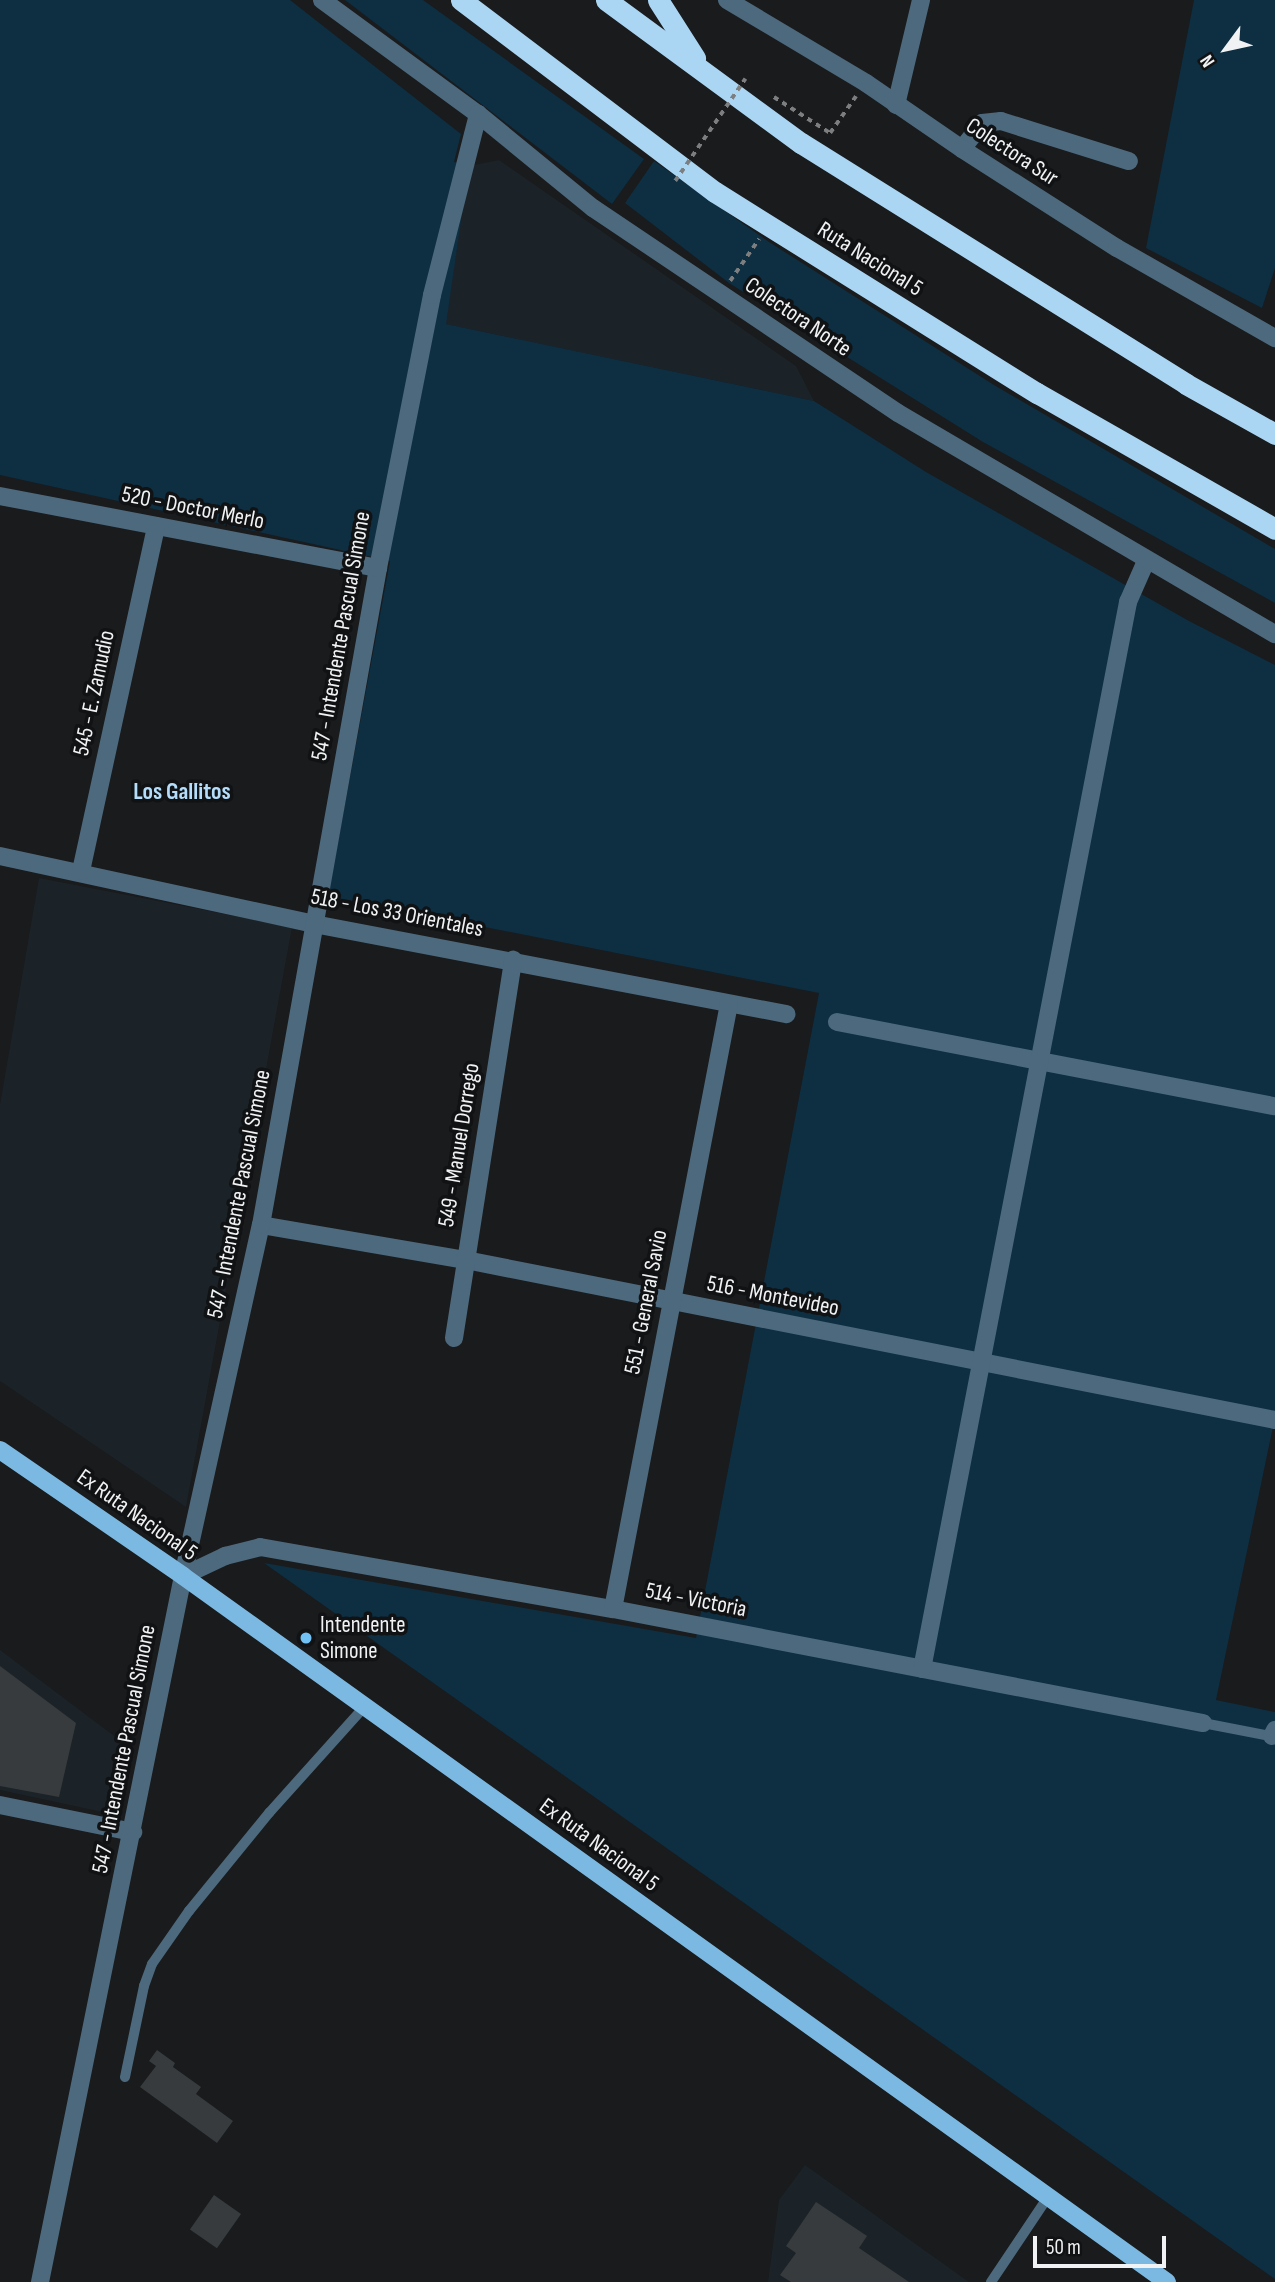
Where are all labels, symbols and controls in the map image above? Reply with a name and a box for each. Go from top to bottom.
north arrow [1191,14,1261,84]
text: N [1196,50,1220,71]
street label: Colectora Sur [961,112,1063,192]
street label: Ruta Nacional 5 [812,216,928,302]
street label: Colectora Norte [740,271,856,363]
street label: 520 - Doctor Merlo [119,481,267,535]
street label: 547 - Intendente Pascual Simone [305,509,377,763]
street label: 545 - E. Zamudio [67,628,121,758]
district label: Los Gallitos [133,778,231,806]
street label: 518 - Los 33 Orientales [309,883,485,943]
street label: 549 - Manuel Dorrego [432,1061,486,1229]
street label: 547 - Intendente Pascual Simone [201,1067,277,1321]
street label: 551 - General Savio [618,1228,674,1376]
street label: 516 - Montevideo [705,1270,841,1322]
street label: Ex Ruta Nacional 5 [71,1463,203,1567]
street label: 514 - Victoria [643,1577,749,1623]
place label: Intendente Simone [320,1611,405,1665]
street label: 547 - Intendente Pascual Simone [86,1622,162,1876]
marker: Intendente Simone [298,1630,314,1646]
street label: Ex Ruta Nacional 5 [534,1792,664,1898]
scale bar [1037,2222,1170,2266]
text: 50 m [1046,2235,1081,2260]

